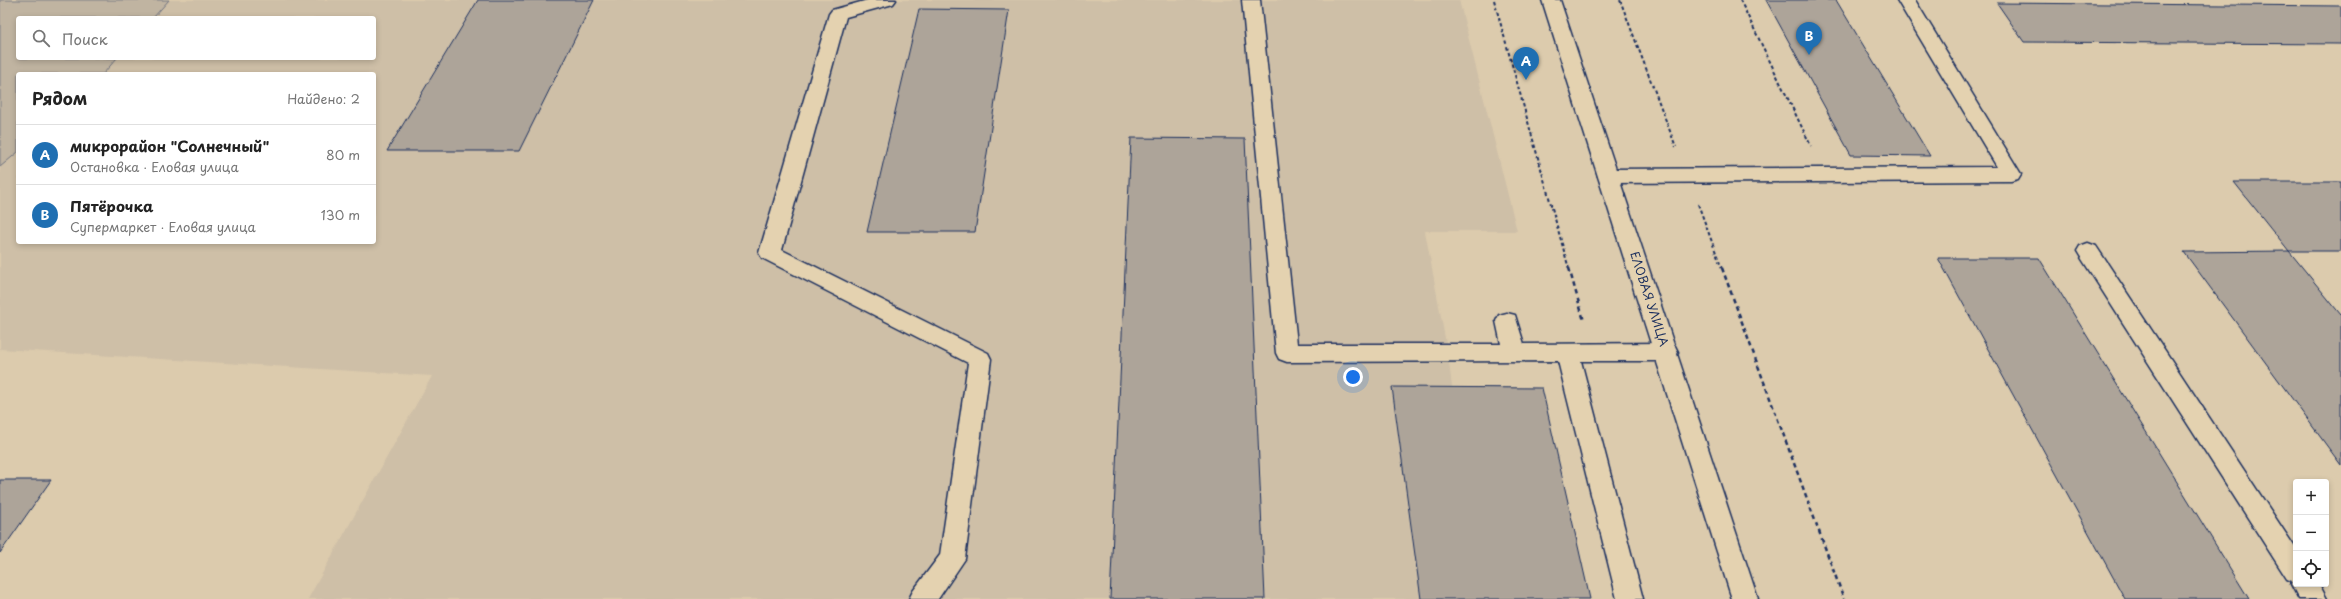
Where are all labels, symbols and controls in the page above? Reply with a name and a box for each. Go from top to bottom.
search box [16,16,376,60]
pin: B [1796,22,1822,55]
icon: search [30,27,52,49]
text: Поиск [62,27,108,50]
pin: A [1513,47,1539,80]
text: Рядом [32,85,87,111]
text: Найдено: 2 [287,89,360,108]
text: микрорайон "Солнечный" [70,134,269,157]
text: A [40,145,50,164]
text: 80 m [326,145,360,164]
text: Остановка · Еловая улица [70,157,239,176]
text: Пятёрочка [70,194,153,217]
text: B [41,205,49,224]
text: 130 m [321,205,360,224]
text: Супермаркет · Еловая улица [70,217,256,236]
street label: ЕЛОВАЯ УЛИЦА [1626,249,1674,348]
your location [1343,367,1363,387]
map controls [2293,479,2329,587]
button: + [2293,479,2329,515]
button: − [2293,515,2329,551]
button: locate [2293,551,2329,587]

